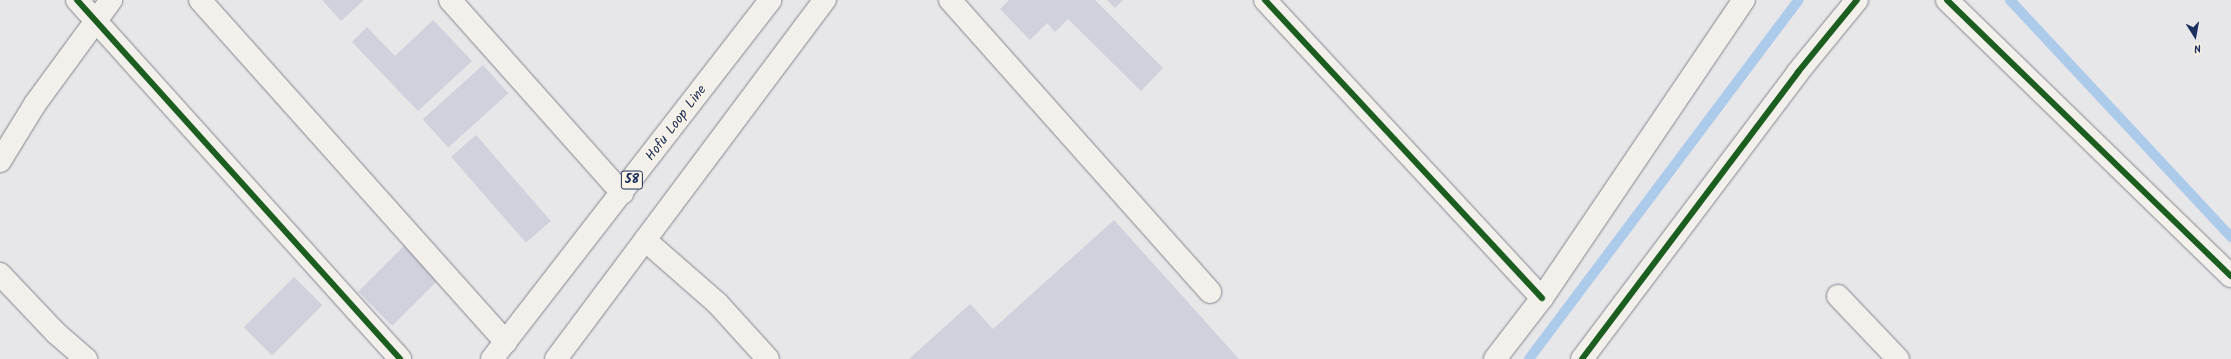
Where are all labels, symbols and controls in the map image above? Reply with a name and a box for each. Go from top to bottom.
north arrow [2175,16,2215,56]
text: N [2192,38,2202,57]
street label: Hofu Loop Line [642,82,710,164]
road number: 58 [620,169,644,191]

